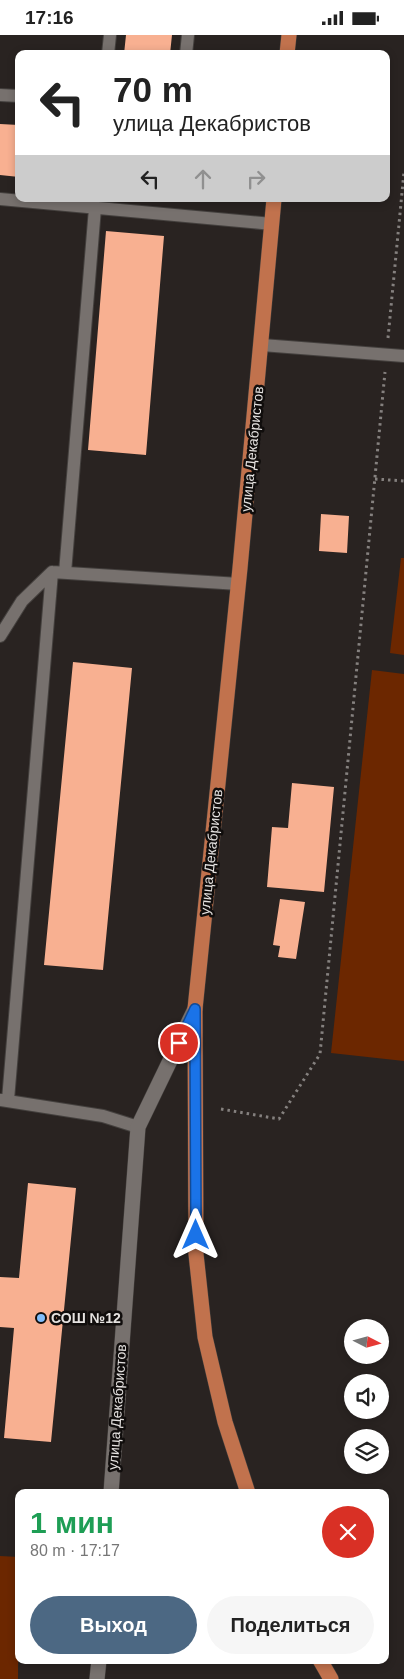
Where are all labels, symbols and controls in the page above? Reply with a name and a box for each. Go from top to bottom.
text: 17:16 [25,7,74,28]
icon: left [30,70,95,135]
text: 70 m [113,70,193,109]
text: улица Декабристов [113,111,311,136]
icon: left [136,165,164,193]
icon: ahead [189,165,217,193]
icon: right [242,165,270,193]
street label: улица Декабристов [237,386,267,512]
street label: улица Декабристов [196,789,226,915]
pin [158,1022,200,1064]
icon: arrive [165,1029,193,1057]
position arrow [169,1208,221,1260]
place label: СОШ №12 [51,1310,121,1326]
marker: СОШ №12 [35,1312,47,1324]
north arrow [344,1319,389,1364]
map controls [344,1319,389,1474]
street label: улица Декабристов [105,1344,129,1470]
button: sound [344,1374,389,1419]
button: layers [344,1429,389,1474]
text: 1 мин [30,1506,114,1539]
button: close [322,1506,374,1558]
text: 80 m · 17:17 [30,1542,120,1559]
button: Выход [30,1596,197,1654]
button: Поделиться [207,1596,374,1654]

